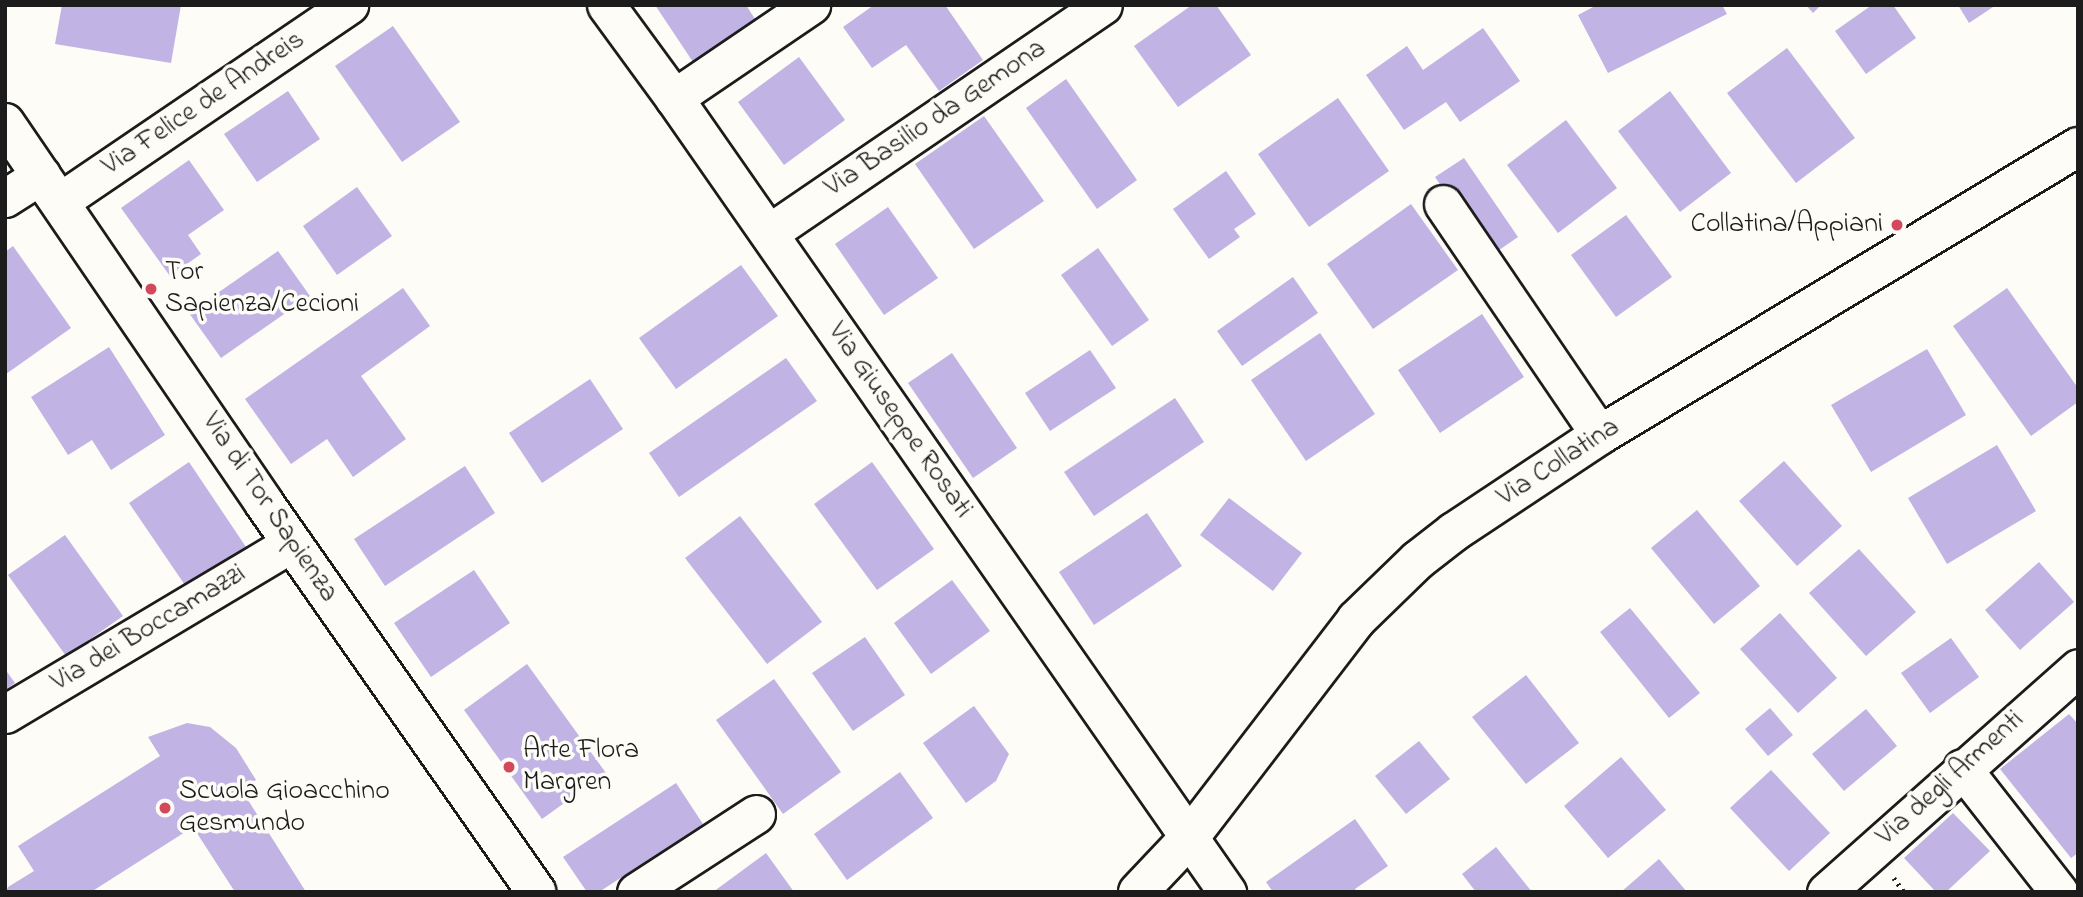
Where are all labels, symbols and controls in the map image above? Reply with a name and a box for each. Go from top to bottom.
street label: Via Felice de Andreis [96,24,312,184]
street label: Via Basilio da Gemona [819,33,1053,205]
place label: Collatina/Appiani [1691,208,1883,242]
marker: Collatina/Appiani [1889,217,1905,233]
place label: Tor Sapienza/Cecioni [165,256,359,322]
marker: Tor Sapienza/Cecioni [143,281,159,297]
street label: Via Giuseppe Rosati [819,317,979,525]
street label: Via di Tor Sapienza [193,407,345,609]
street label: Via Collatina [1492,411,1626,515]
street label: Via dei Boccamazzi [46,558,252,700]
street label: Via degli Armenti [1870,704,2032,854]
place label: Arte Flora Margren [523,734,639,800]
marker: Arte Flora Margren [501,759,517,775]
place label: Scuola Gioacchino Gesmundo [179,775,390,841]
marker: Scuola Gioacchino Gesmundo [157,800,173,816]

